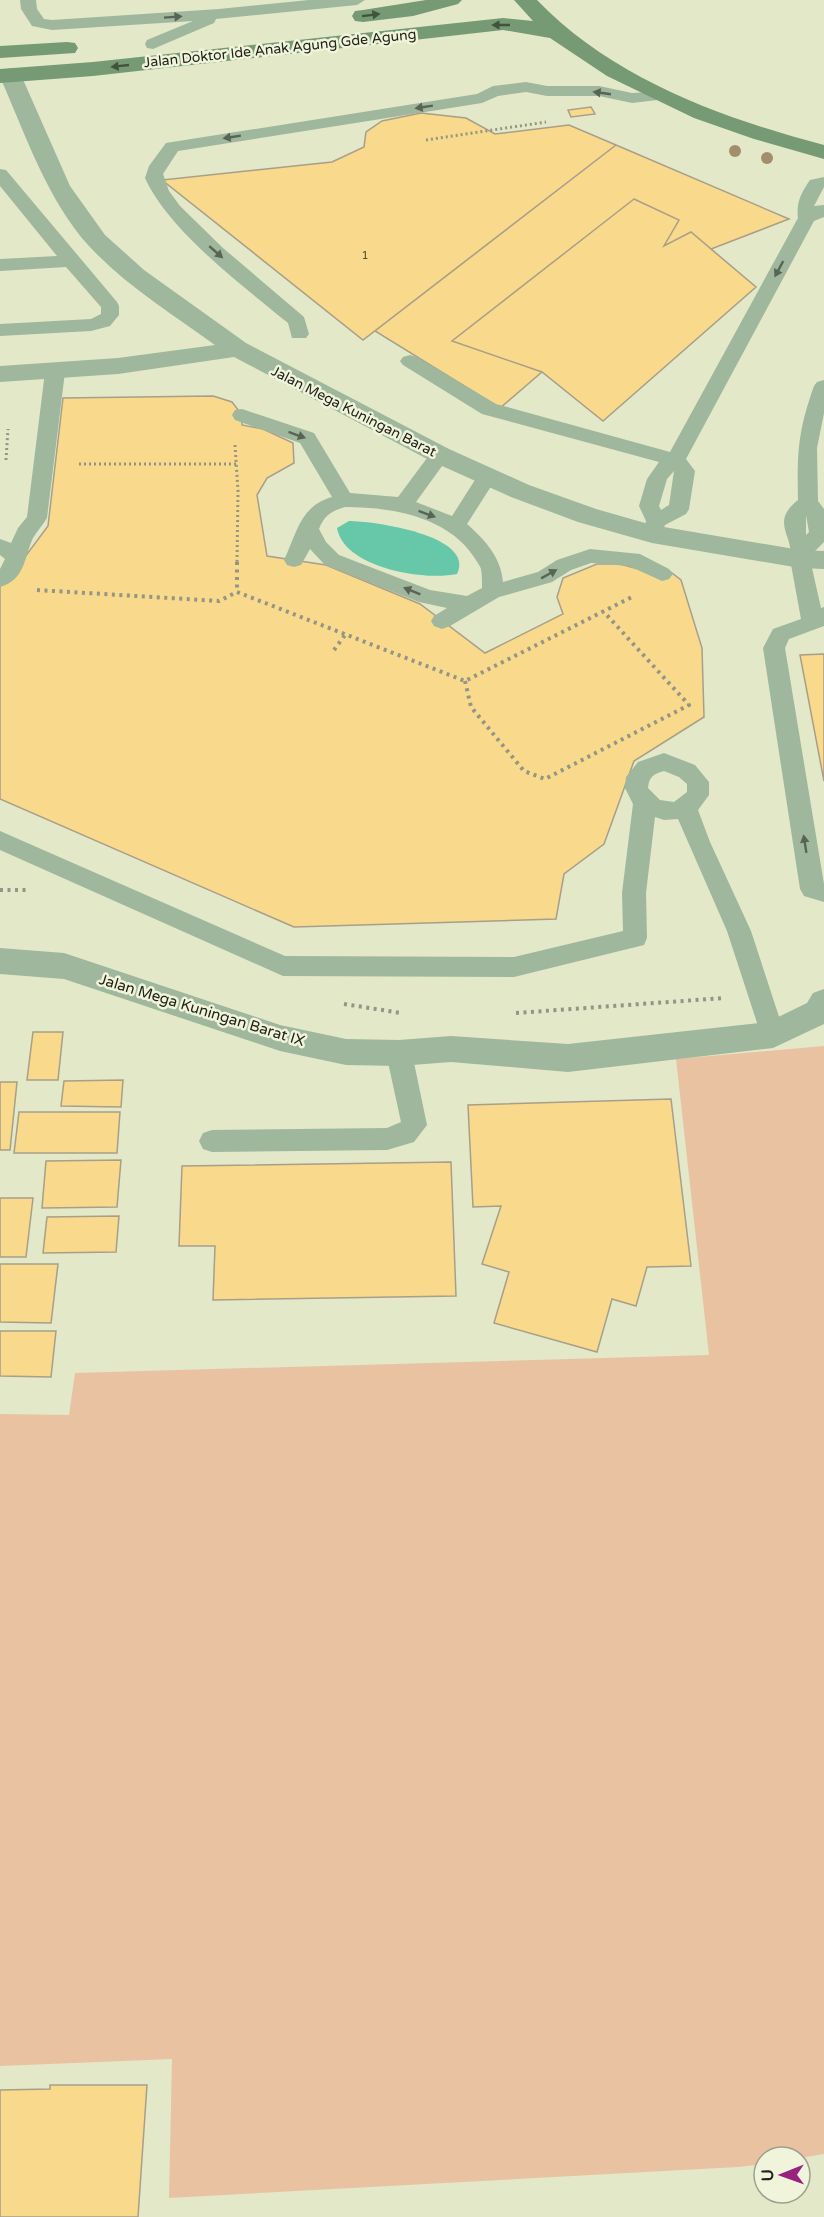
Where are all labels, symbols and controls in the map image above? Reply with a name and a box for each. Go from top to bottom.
one-way arrow [362,11,381,20]
one-way arrow [164,12,183,22]
one-way arrow [492,20,511,30]
street label: Jalan Doktor Ide Anak Agung Gde Agung [143,26,417,71]
one-way arrow [110,61,129,71]
one-way arrow [593,88,612,97]
one-way arrow [415,102,434,111]
one-way arrow [222,133,241,142]
one-way arrow [208,245,223,258]
house number: 1 [361,248,369,262]
one-way arrow [774,261,784,278]
street label: Jalan Mega Kuningan Barat [268,362,440,461]
one-way arrow [288,430,306,440]
one-way arrow [418,510,436,520]
one-way arrow [541,569,558,579]
one-way arrow [402,586,420,596]
one-way arrow [800,835,809,854]
street label: Jalan Mega Kuningan Barat IX [97,970,307,1050]
north arrow [752,2145,812,2205]
text: U [758,2169,778,2181]

